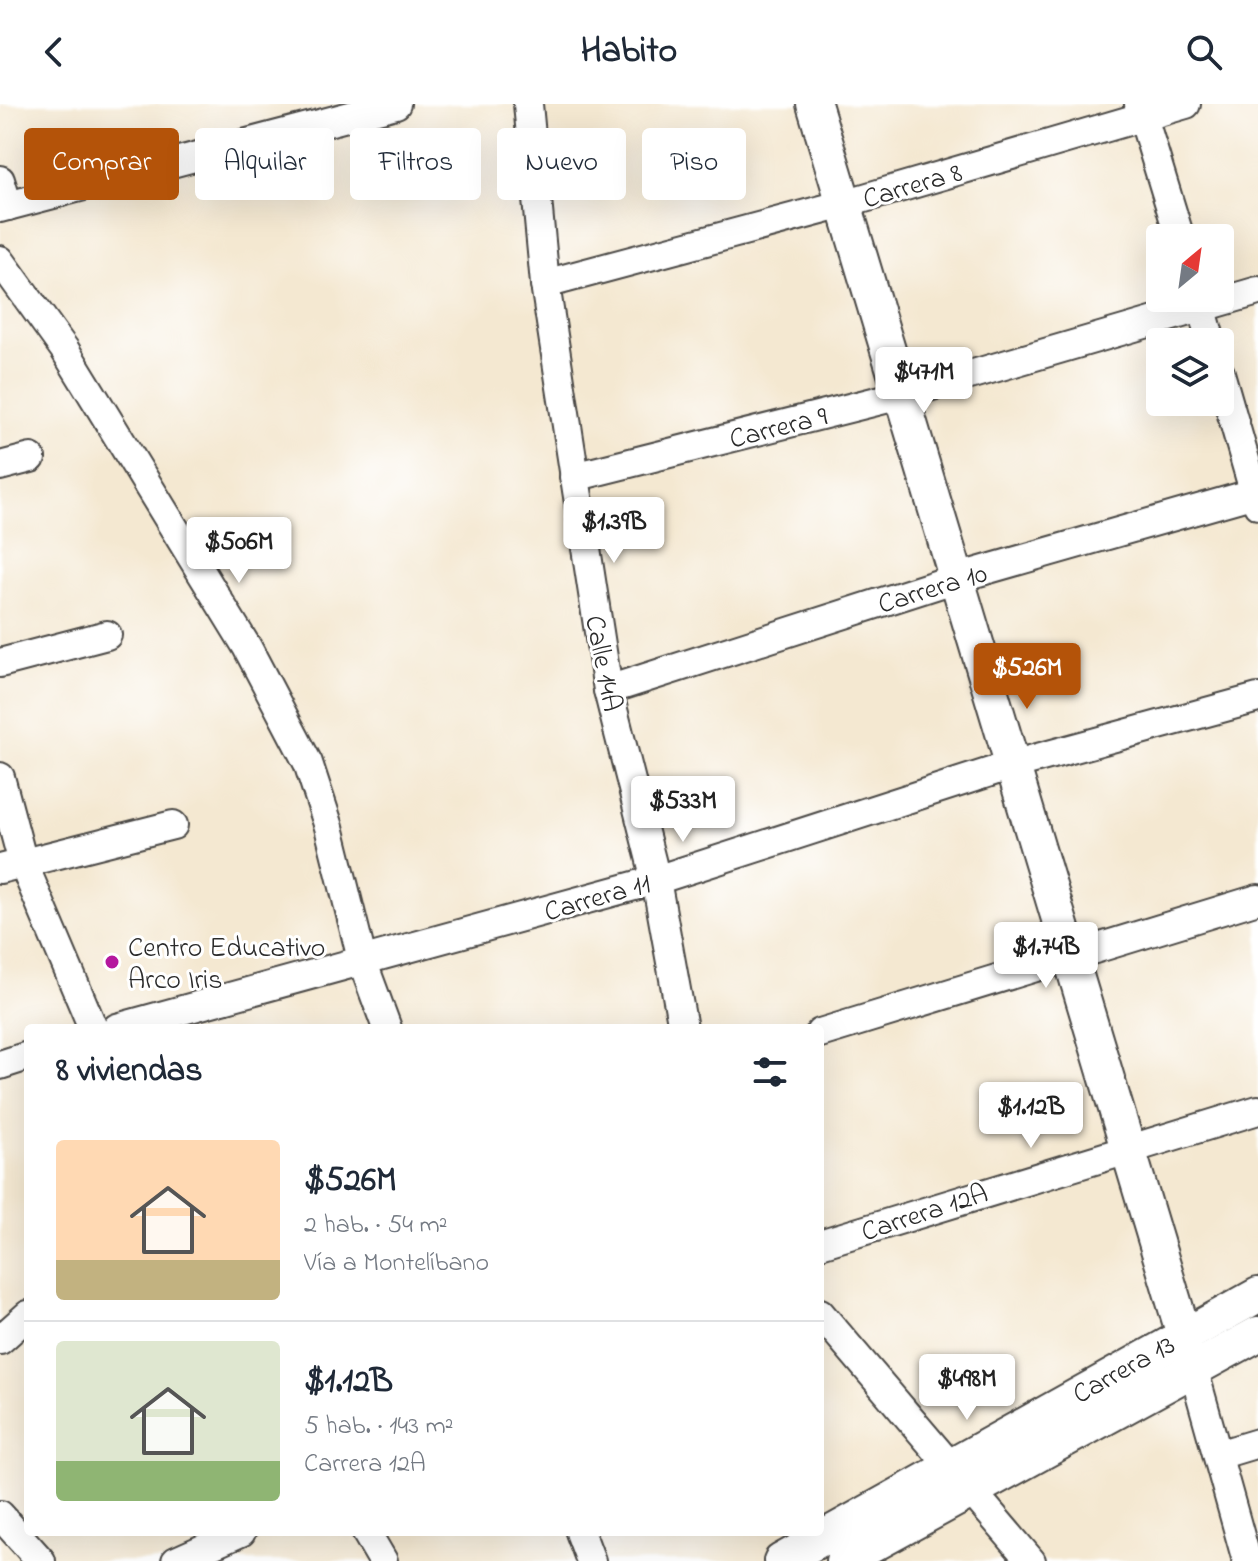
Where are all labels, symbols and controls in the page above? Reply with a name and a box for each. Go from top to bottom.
text: Habito [581,26,677,79]
icon: back [32,30,76,74]
icon: search [1182,30,1226,74]
chip: Comprar [24,128,179,200]
chip: Alquilar [195,128,334,200]
chip: Filtros [350,128,481,200]
chip: Nuevo [497,128,626,200]
chip: Piso [642,128,746,200]
street label: Carrera 8 [858,154,967,221]
north arrow [1146,224,1234,312]
map controls [1146,224,1234,416]
button: layers [1146,328,1234,416]
pin: $471M [868,347,980,415]
text: $471M [893,354,955,392]
street label: Carrera 9 [726,397,833,461]
pin: $1.39B [549,497,679,565]
text: $1.39B [581,504,647,542]
pin: $506M [183,517,295,585]
text: $506M [204,524,274,562]
street label: Carrera 10 [873,554,993,626]
street label: Calle 14A [572,612,631,715]
pin: $526M [971,643,1083,711]
text: $526M [992,650,1062,688]
pin: $533M [627,776,739,844]
text: $533M [649,783,717,821]
street label: Carrera 11 [540,865,656,934]
pin: $1.74B [981,922,1111,990]
place label: Centro Educativo Arco Iris [128,929,325,1002]
text: $1.74B [1012,929,1080,967]
marker: Centro Educativo Arco Iris [103,953,121,971]
text: 8 viviendas [56,1047,203,1097]
icon: filters [748,1050,792,1094]
pin: $1.12B [966,1082,1096,1150]
text: $1.12B [997,1089,1065,1127]
text: $526M [304,1157,397,1207]
icon: home [120,1172,216,1268]
street label: Carrera 12A [856,1175,994,1254]
text: 2 hab. · 54 m² [304,1207,447,1245]
text: Vía a Montelíbano [304,1245,489,1283]
street label: Carrera 13 [1066,1326,1183,1416]
pin: $498M [911,1354,1023,1422]
text: $1.12B [304,1358,393,1408]
text: $498M [937,1361,997,1399]
icon: home [120,1373,216,1469]
text: 5 hab. · 143 m² [304,1408,453,1446]
text: Carrera 12A [304,1446,426,1484]

